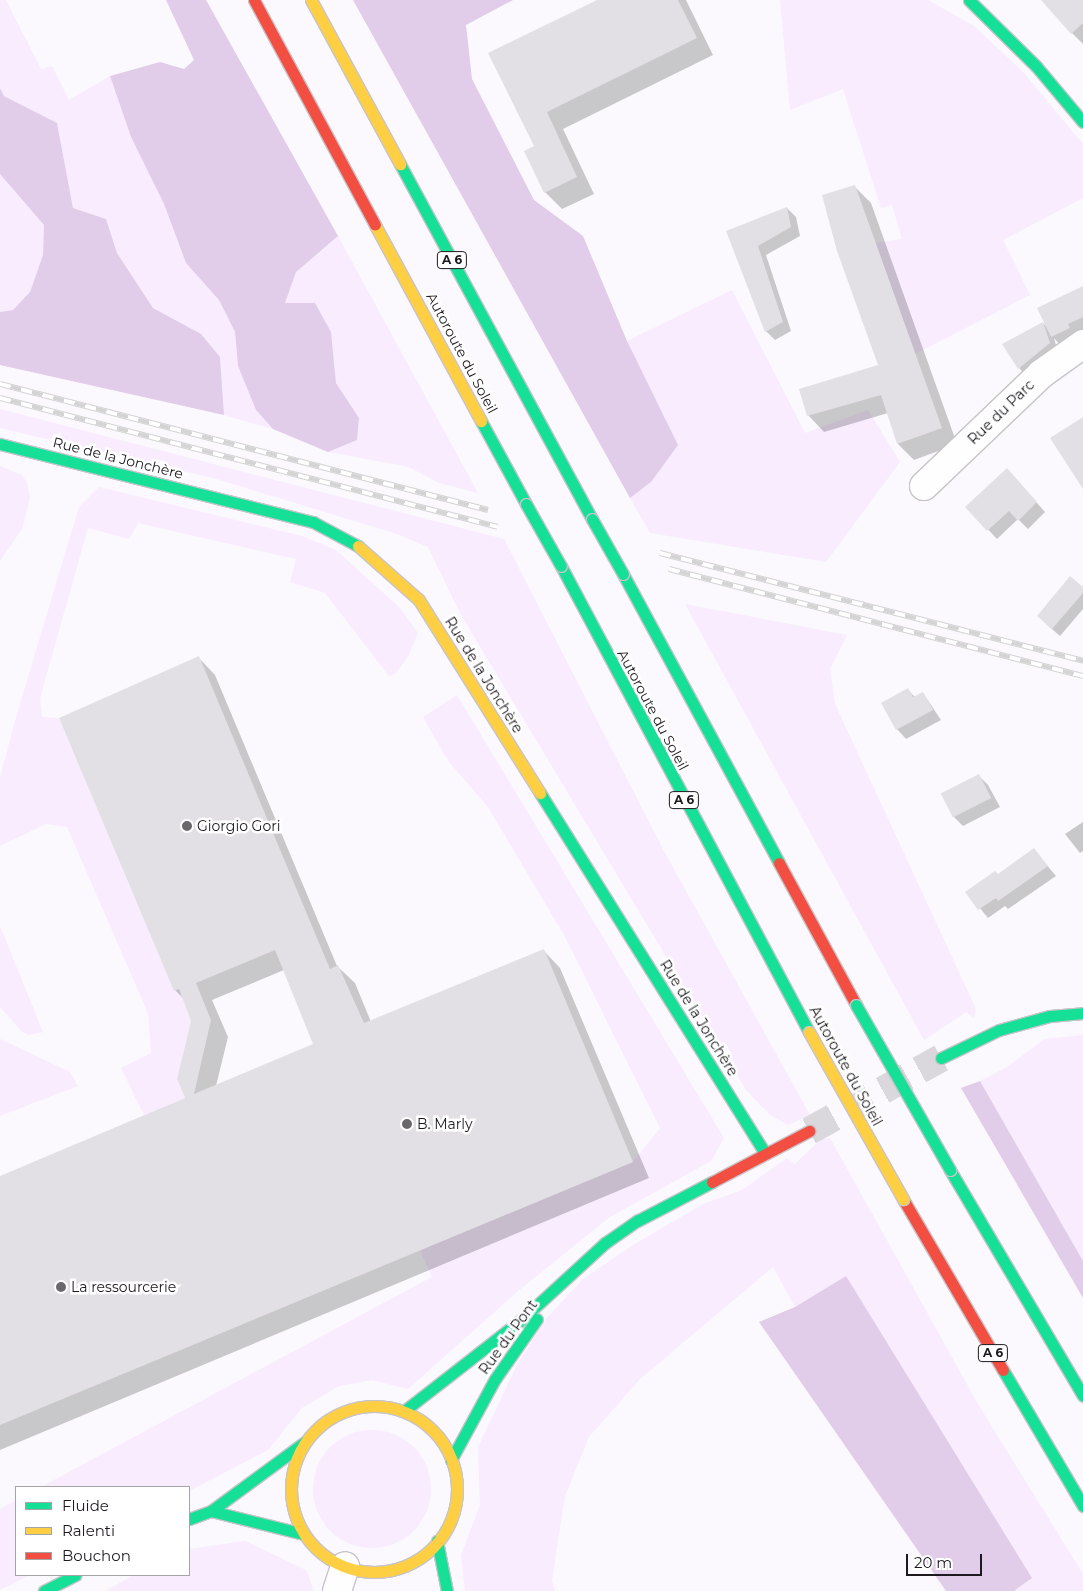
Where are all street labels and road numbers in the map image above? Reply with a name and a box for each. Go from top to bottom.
road number: A 6 [436,250,468,270]
street label: Autoroute du Soleil [423,290,501,416]
street label: Rue du Parc [964,376,1038,448]
street label: Rue de la Jonchère [51,434,185,482]
street label: Rue de la Jonchère [441,614,527,736]
street label: Autoroute du Soleil [614,647,692,773]
road number: A 6 [668,790,700,810]
street label: Rue de la Jonchère [656,957,742,1079]
street label: Autoroute du Soleil [806,1003,886,1129]
street label: Rue du Pont [475,1296,541,1378]
road number: A 6 [977,1344,1009,1362]

